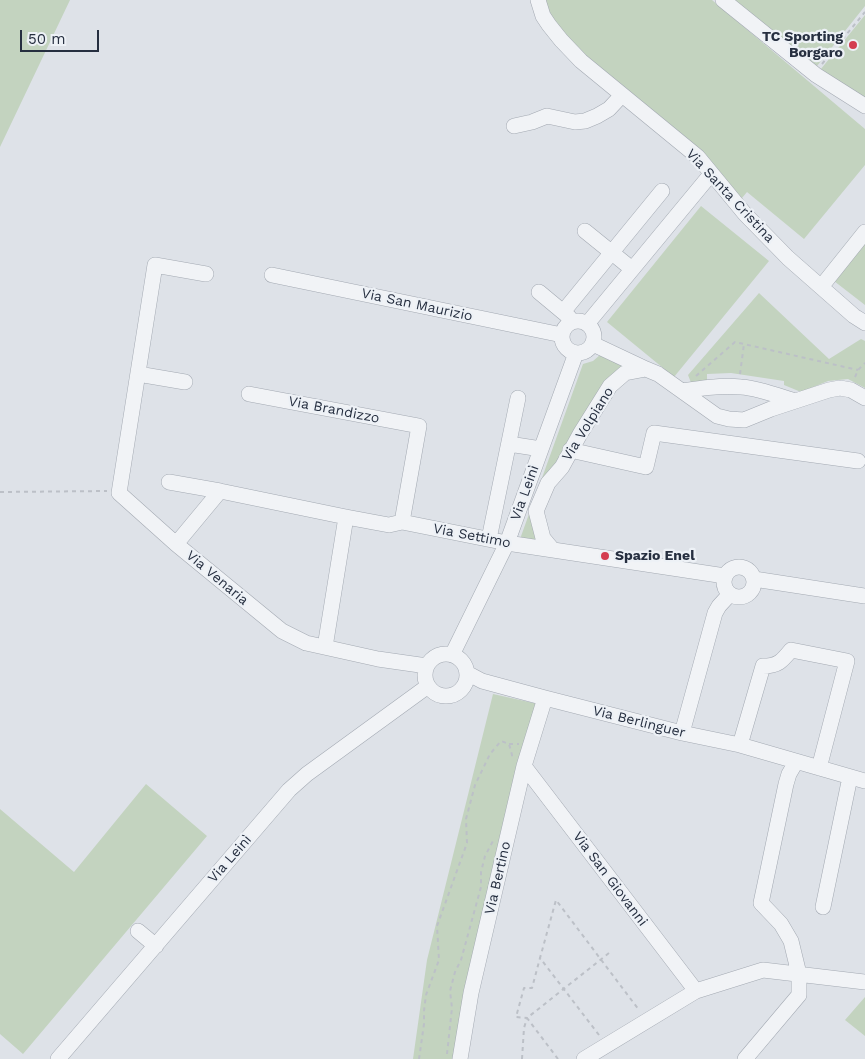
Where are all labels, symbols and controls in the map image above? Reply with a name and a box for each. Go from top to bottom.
scale bar [22,20,101,52]
place label: TC Sporting Borgaro [762,29,843,62]
text: 50 m [28,30,65,48]
marker: TC Sporting Borgaro [847,39,859,51]
street label: Via Santa Cristina [682,146,778,246]
street label: Via San Maurizio [360,285,474,325]
street label: Via Volpiano [559,384,617,464]
street label: Via Brandizzo [287,393,381,427]
street label: Via Leinì [507,463,543,523]
street label: Via Settimo [432,520,512,552]
street label: Via Venaria [183,547,251,609]
place label: Spazio Enel [615,548,695,564]
marker: Spazio Enel [599,550,611,562]
street label: Via Berlinguer [591,702,687,742]
street label: Via San Giovanni [569,828,651,930]
street label: Via Leinì [205,832,255,886]
street label: Via Bertino [481,840,515,916]

